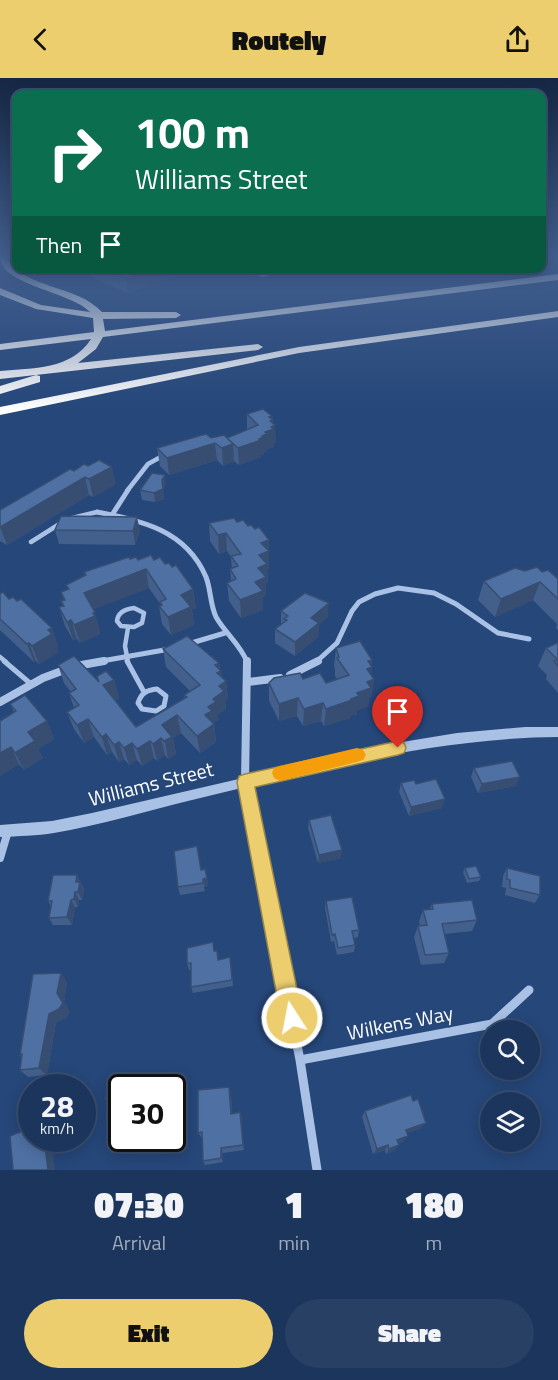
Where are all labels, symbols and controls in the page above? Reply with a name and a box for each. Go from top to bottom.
text: Routely [232,19,326,60]
icon: back [24,23,57,56]
icon: share [501,23,534,56]
text: 100 m [135,100,250,164]
icon: right [36,114,114,192]
text: Williams Street [135,158,307,199]
text: Then [36,228,82,262]
icon: arrive [94,228,127,261]
pin [372,686,423,748]
icon: arrive [381,695,414,728]
street label: Williams Street [85,753,217,814]
position arrow [260,986,324,1050]
street label: Wilkens Way [344,997,456,1048]
map controls [480,1020,540,1152]
button: search [480,1020,540,1080]
speed limit sign: 30 [108,1074,186,1152]
text: 28 [40,1083,74,1129]
button: layers [480,1092,540,1152]
text: km/h [40,1117,74,1140]
text: 07:30 [94,1177,184,1232]
text: 1 [284,1177,304,1232]
text: 180 [404,1177,464,1232]
text: Arrival [112,1227,166,1258]
text: min [278,1227,310,1258]
text: m [426,1227,442,1258]
button: Exit [24,1299,273,1368]
button: Share [285,1299,534,1368]

